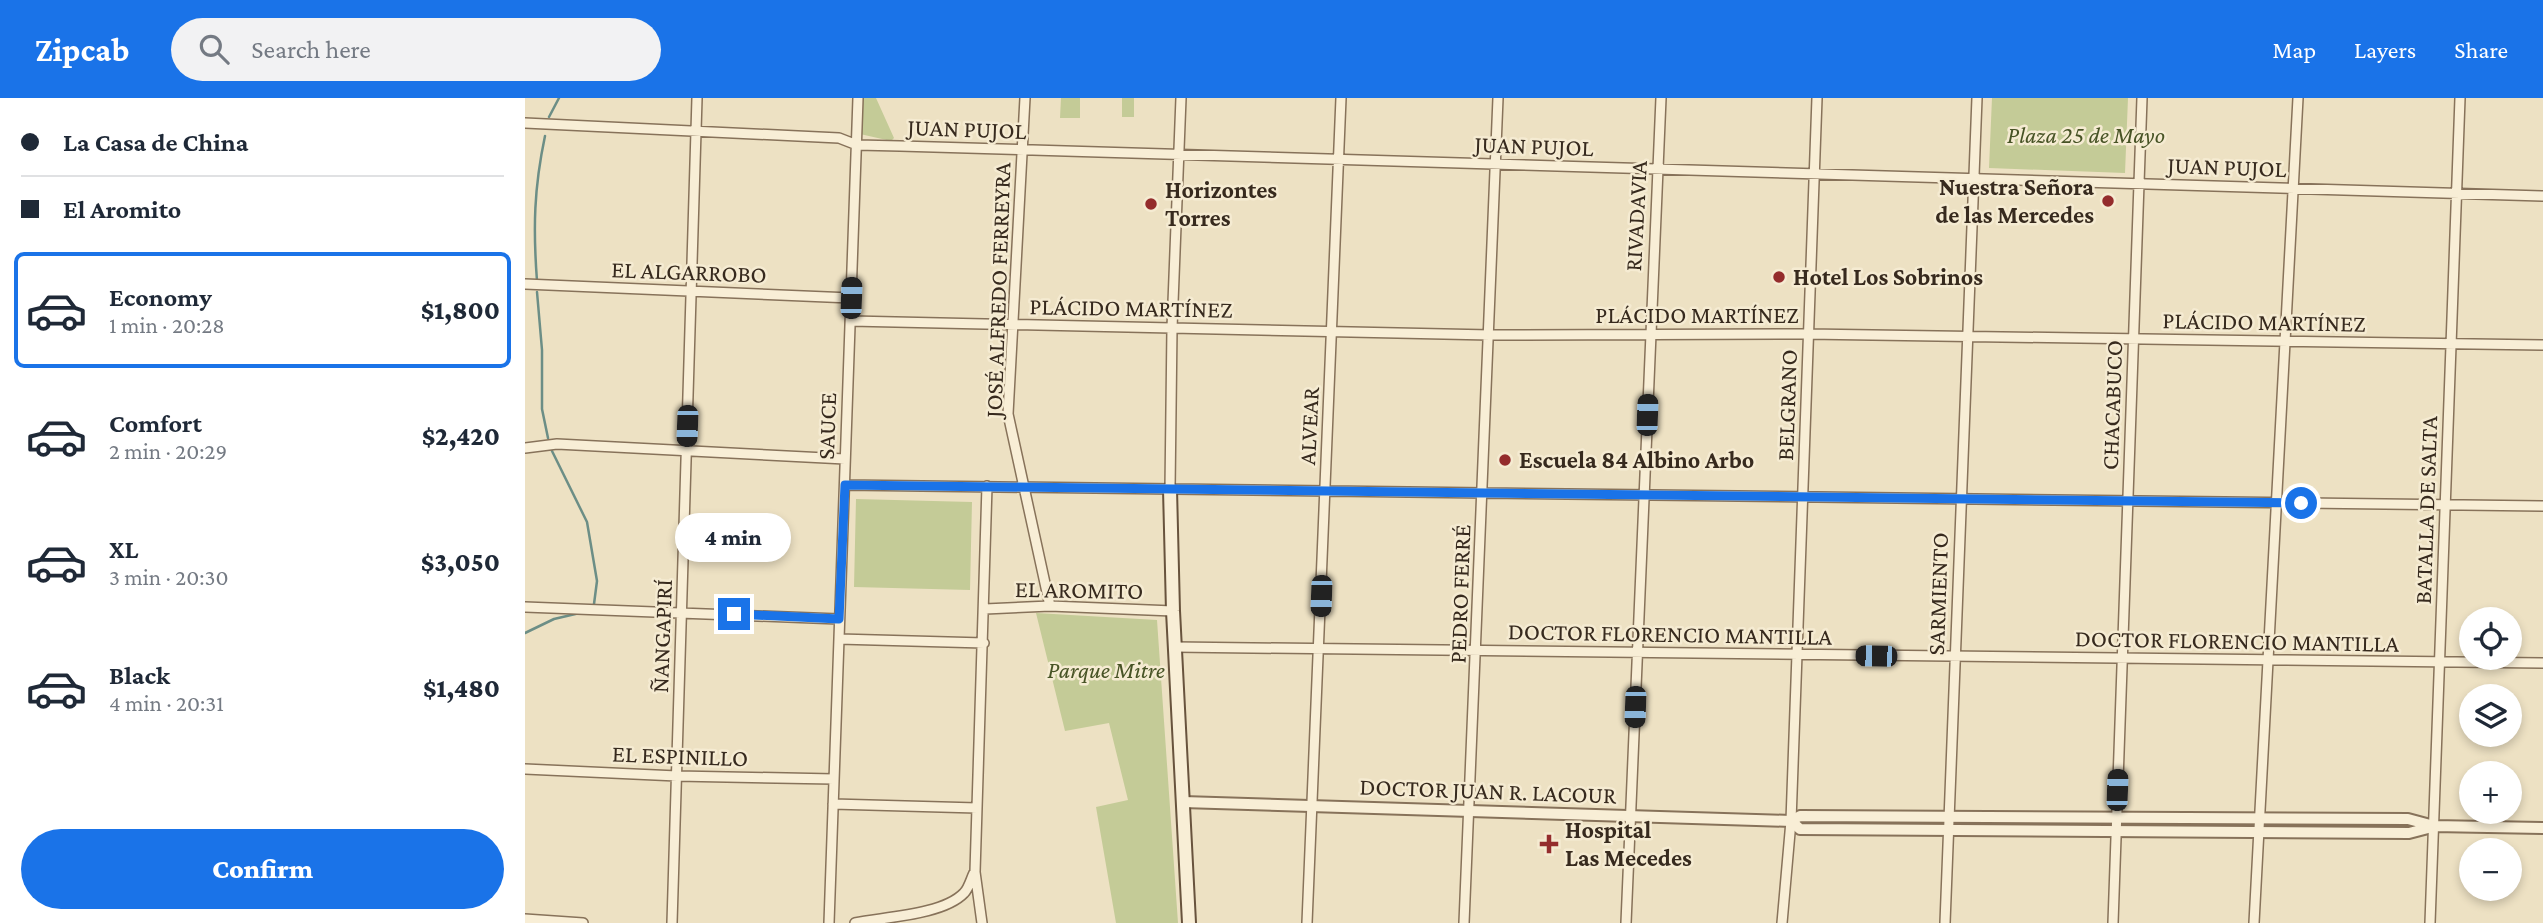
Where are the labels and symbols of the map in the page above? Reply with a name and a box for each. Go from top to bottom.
street label: JUAN PUJOL [905,113,1027,144]
park label: Plaza 25 de Mayo [2007,121,2165,148]
street label: JUAN PUJOL [1472,130,1594,161]
street label: JUAN PUJOL [2165,151,2287,182]
street label: RIVADAVIA [1619,160,1652,272]
street label: JOSÉ ALFREDO FERREYRA [979,161,1015,420]
place label: Nuestra Señora de las Mercedes [1935,173,2094,228]
place label: Horizontes Torres [1165,176,1277,231]
marker: Nuestra Señora de las Mercedes [2100,193,2116,209]
marker: Horizontes Torres [1143,196,1159,212]
street label: EL ALGARROBO [611,255,767,288]
place label: Hotel Los Sobrinos [1793,263,1983,290]
marker: Hotel Los Sobrinos [1771,269,1787,285]
car [840,277,863,319]
street label: PLÁCIDO MARTÍNEZ [1029,292,1233,323]
street label: PLÁCIDO MARTÍNEZ [1595,301,1799,328]
street label: PLÁCIDO MARTÍNEZ [2162,306,2366,337]
street label: CHACABUCO [2096,340,2127,470]
street label: BELGRANO [1771,349,1802,461]
street label: ALVEAR [1293,386,1324,466]
street label: SAUCE [812,392,841,460]
car [1636,394,1659,436]
car [676,405,699,447]
street label: BATALLA DE SALTA [2409,415,2442,605]
place label: Escuela 84 Albino Arbo [1519,446,1754,473]
marker: Escuela 84 Albino Arbo [1497,452,1513,468]
route start [2285,487,2317,519]
callout: 4 min [676,512,792,561]
street label: PEDRO FERRÉ [1444,524,1475,664]
street label: SARMIENTO [1922,532,1953,656]
street label: EL AROMITO [1015,575,1143,604]
car [1310,575,1333,617]
street label: ÑANGAPIRÍ [646,579,677,693]
route end [718,598,750,630]
street label: DOCTOR FLORENCIO MANTILLA [1508,617,1833,650]
street label: DOCTOR FLORENCIO MANTILLA [2075,624,2400,657]
car [1855,645,1898,667]
park label: Parque Mitre [1047,656,1165,683]
car [1624,686,1647,728]
street label: EL ESPINILLO [612,740,748,771]
car [2106,769,2129,811]
street label: DOCTOR JUAN R. LACOUR [1359,773,1618,809]
place label: Hospital Las Mecedes [1565,816,1692,871]
marker: Hospital Las Mecedes [1539,834,1559,854]

